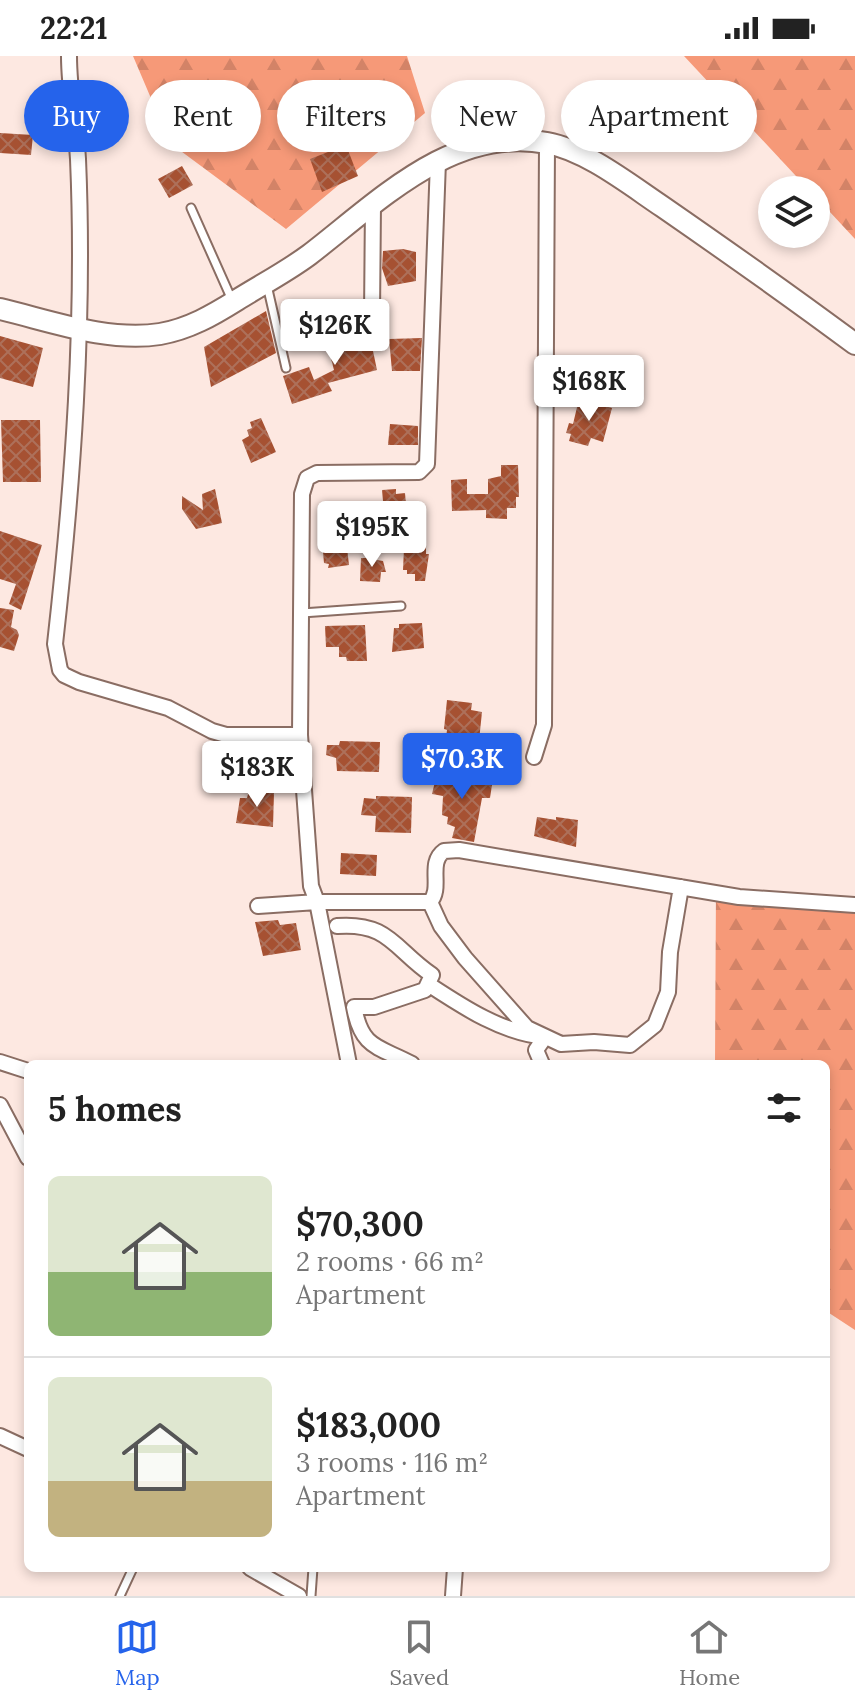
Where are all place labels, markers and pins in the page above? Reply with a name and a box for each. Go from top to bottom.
pin: $126K [279,299,391,367]
pin: $168K [533,355,645,423]
pin: $195K [316,501,428,569]
pin: $70.3K [397,733,527,801]
pin: $183K [201,741,313,809]

